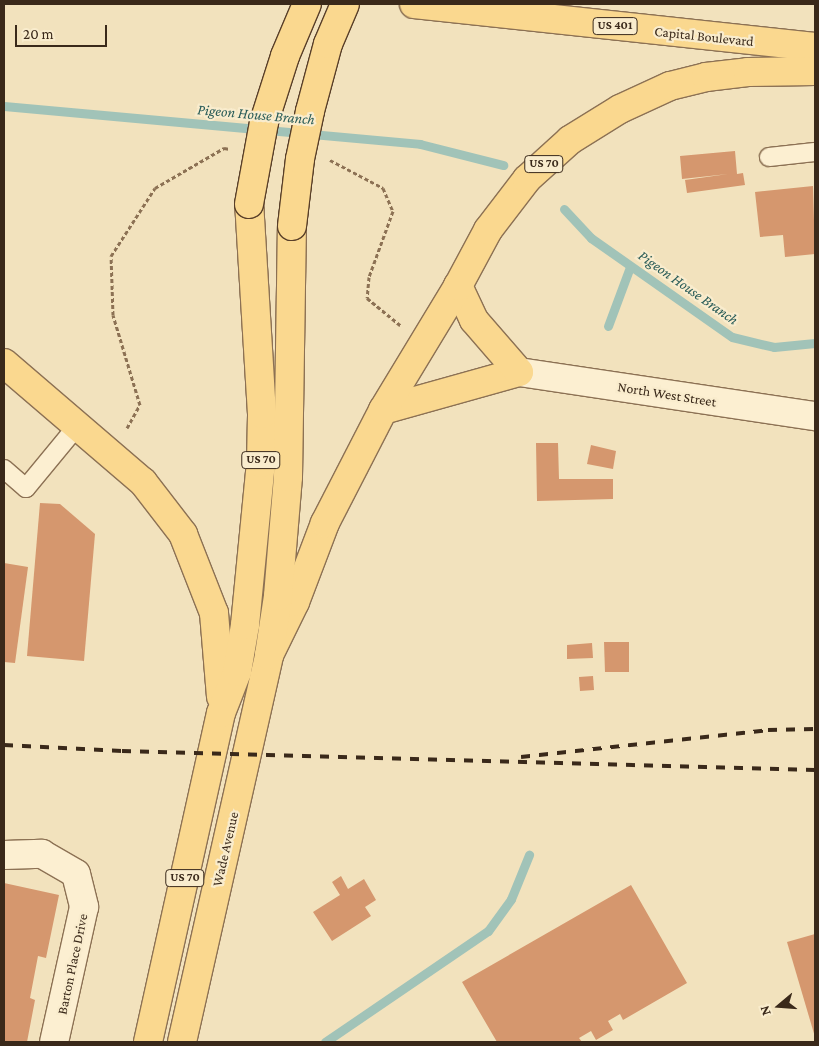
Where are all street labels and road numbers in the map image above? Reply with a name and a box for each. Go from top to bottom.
road number: US 401 [592,16,638,36]
street label: Capital Boulevard [654,22,754,50]
road number: US 70 [524,154,564,173]
street label: North West Street [616,378,718,410]
road number: US 70 [241,450,281,470]
street label: Wade Avenue [208,810,242,888]
road number: US 70 [165,868,205,888]
street label: Barton Place Drive [53,912,91,1016]

